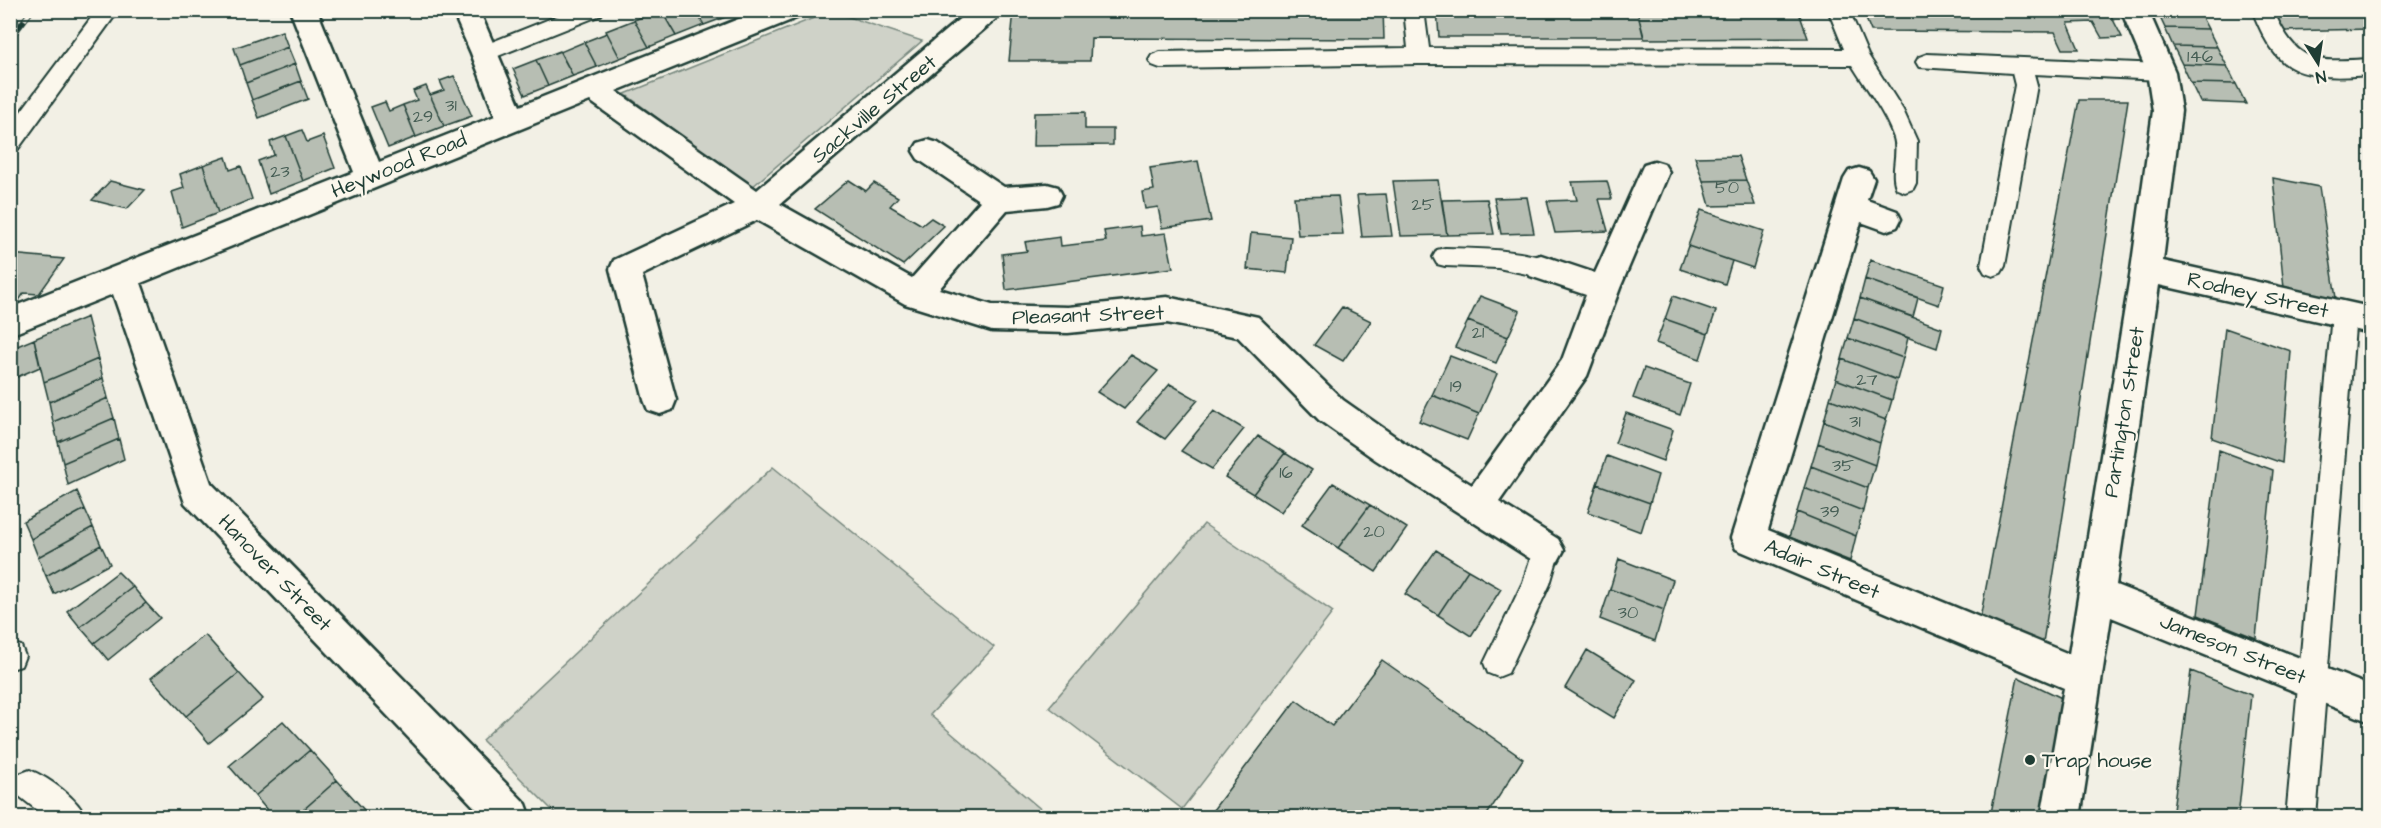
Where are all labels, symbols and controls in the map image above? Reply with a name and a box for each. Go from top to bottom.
north arrow [2288,33,2348,93]
house number: 146 [2187,44,2213,69]
street label: Sackville Street [805,48,943,170]
text: N [2314,65,2328,88]
house number: 31 [445,93,457,118]
house number: 29 [413,104,433,129]
street label: Heywood Road [327,125,472,207]
house number: 23 [270,159,290,184]
house number: 50 [1715,175,1739,200]
house number: 25 [1411,192,1435,217]
street label: Rodney Street [2184,265,2332,327]
street label: Pleasant Street [1011,298,1165,332]
house number: 21 [1472,320,1484,345]
street label: Partington Street [2096,324,2154,500]
house number: 27 [1856,367,1878,392]
house number: 19 [1450,374,1462,399]
house number: 31 [1849,409,1861,434]
house number: 35 [1832,453,1854,478]
house number: 16 [1279,460,1293,485]
house number: 39 [1820,499,1840,524]
street label: Hanover Street [212,508,339,638]
house number: 20 [1363,519,1385,544]
street label: Adair Street [1760,532,1885,607]
house number: 30 [1618,600,1638,625]
street label: Jameson Street [2155,606,2311,692]
place label: Trap house [2042,746,2152,776]
marker: Trap house [2023,753,2037,767]

